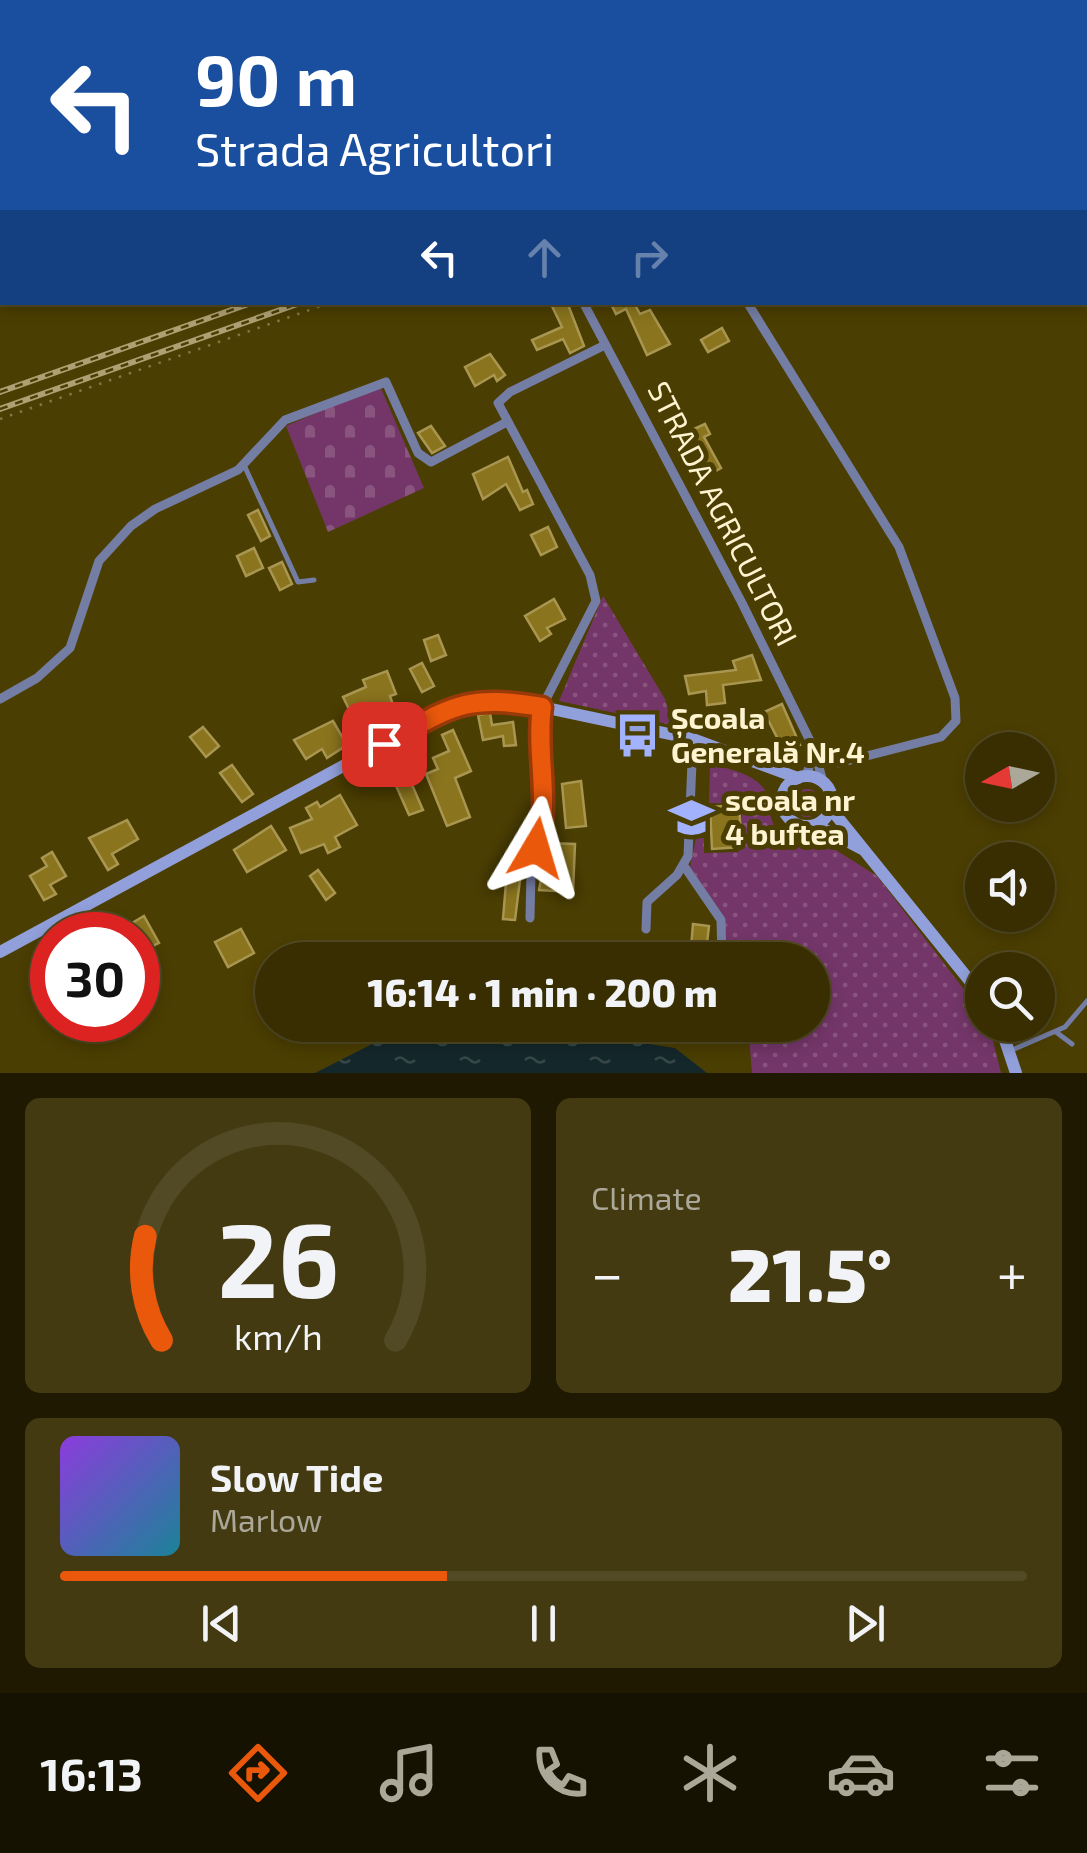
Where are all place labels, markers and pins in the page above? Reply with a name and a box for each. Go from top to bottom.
place label: Școala Generală Nr.4 [671,699,865,769]
pin [342,702,427,787]
bus stop icon: Școala Generală Nr.4 [614,712,662,760]
place label: scoala nr 4 buftea [725,781,855,851]
school or university icon: scoala nr 4 buftea [668,794,716,842]

